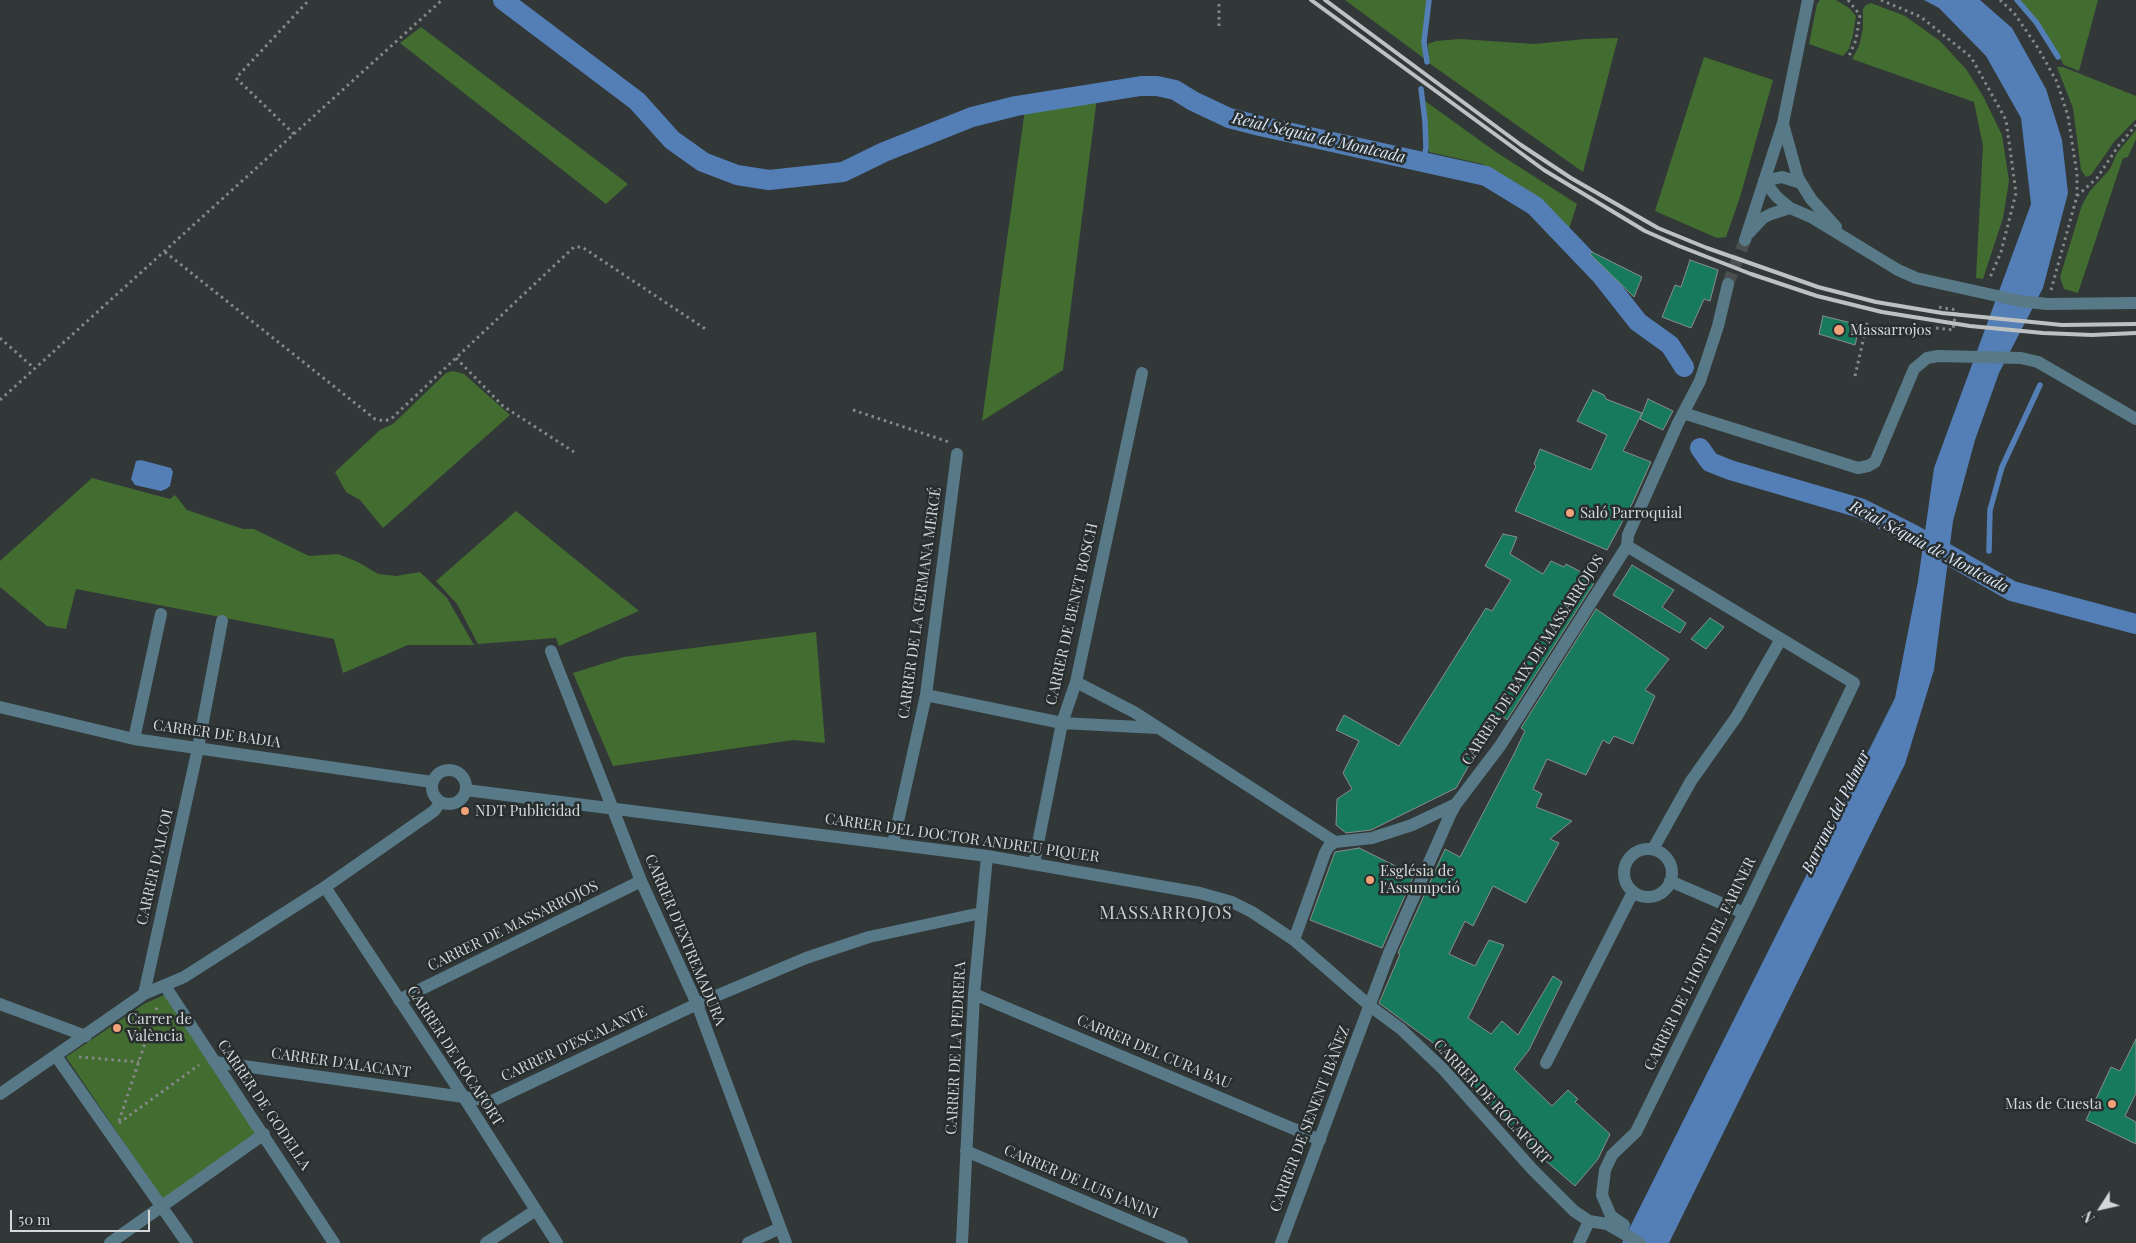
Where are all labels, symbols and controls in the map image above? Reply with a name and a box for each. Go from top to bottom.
water label: Reial Séquia de Montcada [1231,109,1407,167]
place label: Massarrojos [1850,321,1932,339]
marker: Massarrojos [1832,323,1846,337]
street label: CARRER DE LA GERMANA MERCÉ [895,486,945,720]
water label: Reial Séquia de Montcada [1846,497,2012,597]
place label: Saló Parroquial [1580,504,1682,522]
marker: Saló Parroquial [1564,507,1576,519]
street label: CARRER DE BENET BOSCH [1042,521,1102,707]
street label: CARRER DE BAIX DE MASSARROJOS [1458,551,1608,769]
street label: CARRER DE BADIA [152,716,282,752]
water label: Barranc del Palmar [1798,747,1874,877]
place label: NDT Publicidad [475,802,581,820]
marker: NDT Publicidad [459,805,471,817]
street label: CARRER D'ALCOI [133,807,177,927]
street label: CARRER DEL DOCTOR ANDREU PIQUER [824,810,1100,866]
street label: CARRER D'EXTREMADURA [641,852,729,1028]
street label: CARRER DE L'HORT DEL FARINER [1640,854,1760,1074]
place label: Església de l'Assumpció [1380,862,1460,897]
marker: Església de l'Assumpció [1364,874,1376,886]
street label: CARRER DE MASSARROJOS [425,877,601,975]
district label: MASSARROJOS [1098,902,1234,924]
street label: CARRER DE LA PEDRERA [942,961,970,1135]
street label: CARRER DE ROCAFORT [403,982,507,1130]
street label: CARRER D'ESCALANTE [498,1002,650,1086]
place label: Carrer de València [127,1010,192,1045]
street label: CARRER DEL CURA BAU [1074,1011,1234,1093]
marker: Carrer de València [111,1022,123,1034]
street label: CARRER DE SENENT IBÀÑEZ [1266,1023,1354,1215]
street label: CARRER DE GODELLA [214,1036,314,1174]
street label: CARRER DE ROCAFORT [1430,1036,1554,1168]
street label: CARRER D'ALACANT [270,1044,412,1082]
place label: Mas de Cuesta [2005,1095,2102,1113]
marker: Mas de Cuesta [2106,1098,2118,1110]
street label: CARRER DE LUIS JANINI [1001,1141,1161,1223]
north arrow [2076,1183,2126,1233]
scale bar [12,1200,152,1232]
text: N [2078,1207,2099,1226]
text: 50 m [18,1209,50,1229]

